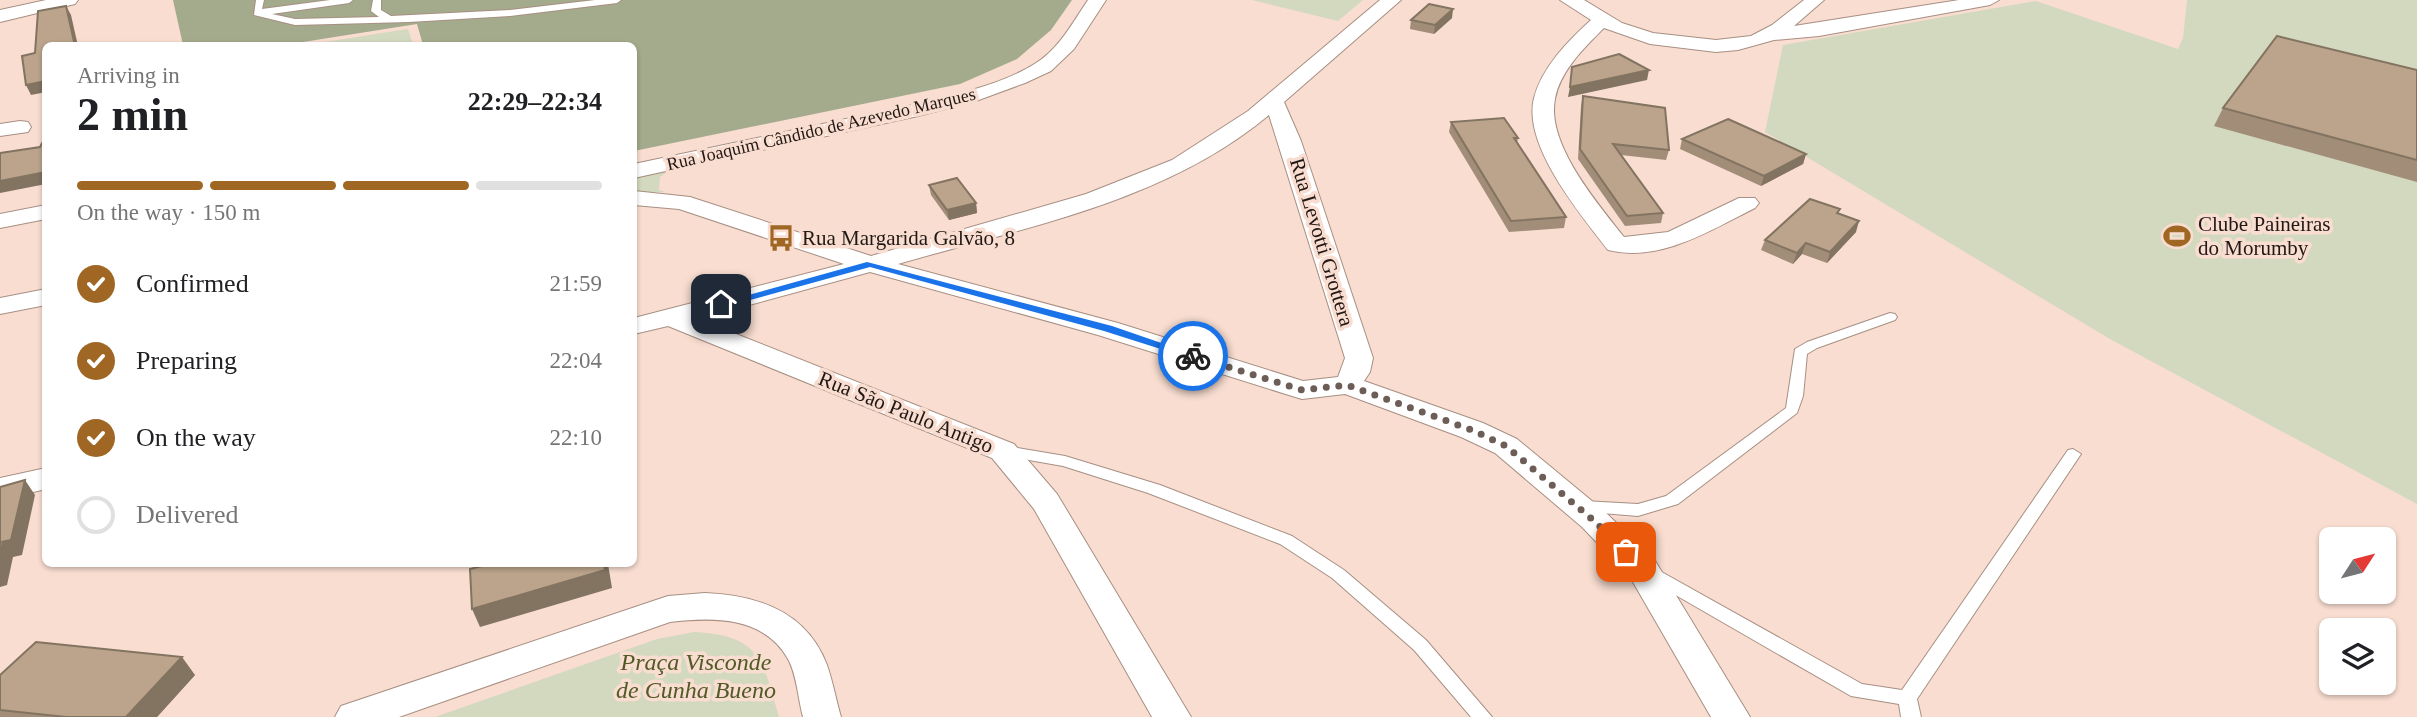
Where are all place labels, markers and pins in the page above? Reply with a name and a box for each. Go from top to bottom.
place label: Clube Paineiras do Morumby [2198,212,2330,260]
sports icon: Clube Paineiras do Morumby [2162,221,2192,251]
bus stop icon: Rua Margarida Galvão, 8 [766,223,796,253]
place label: Rua Margarida Galvão, 8 [802,226,1015,250]
pin [691,274,751,334]
pin [1596,522,1656,582]

